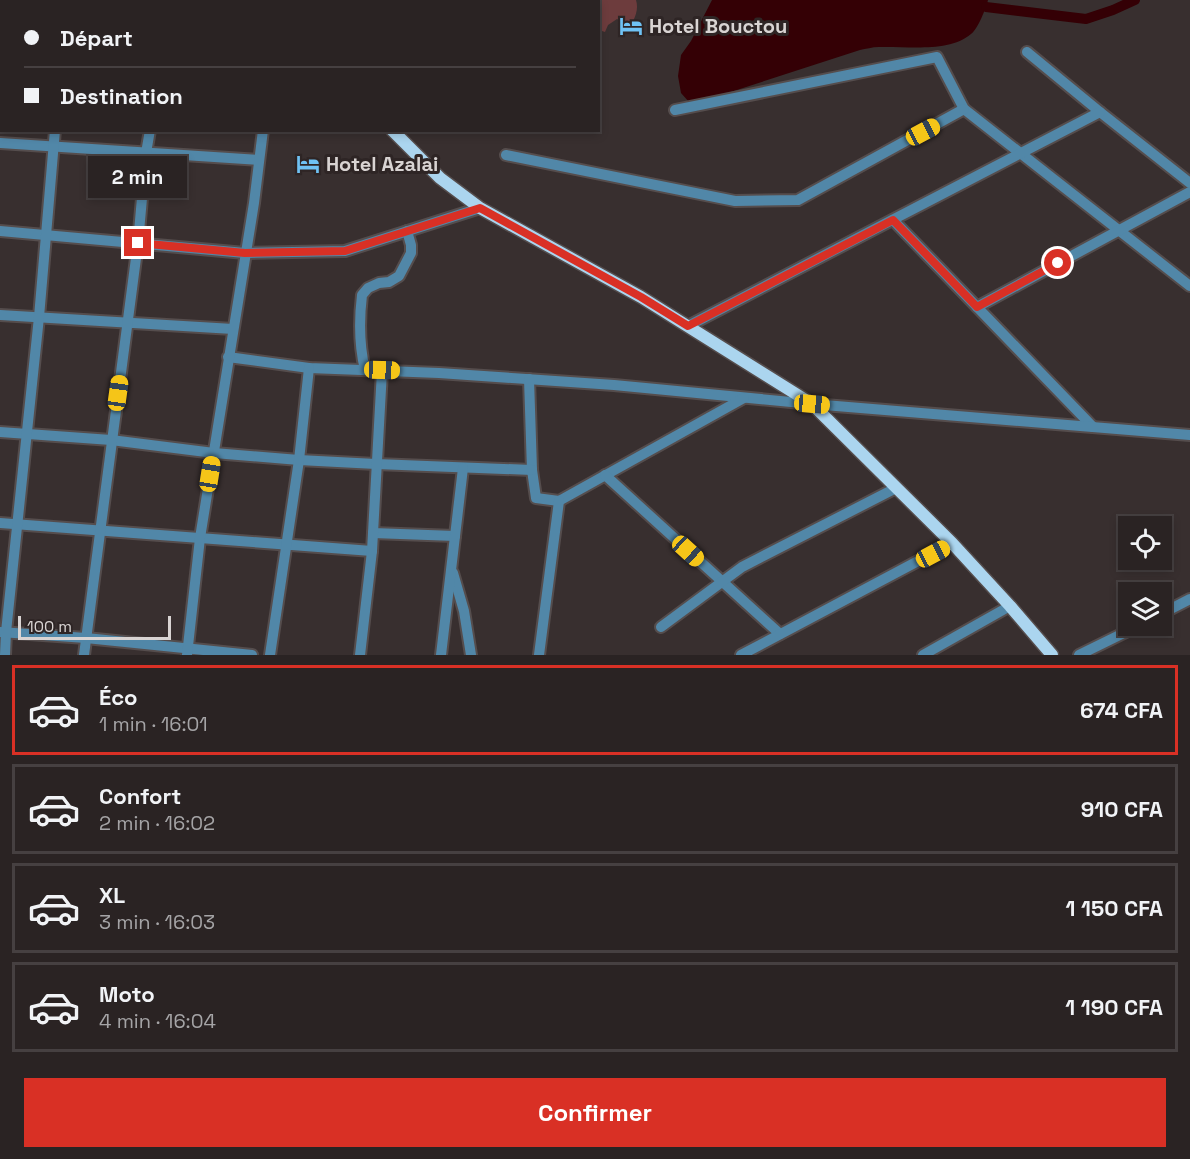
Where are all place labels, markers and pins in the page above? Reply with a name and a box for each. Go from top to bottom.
hotel icon: Hotel Bouctou [618,13,644,39]
place label: Hotel Bouctou [649,13,787,39]
hotel icon: Hotel Azalai [295,151,321,177]
place label: Hotel Azalai [326,151,438,177]

